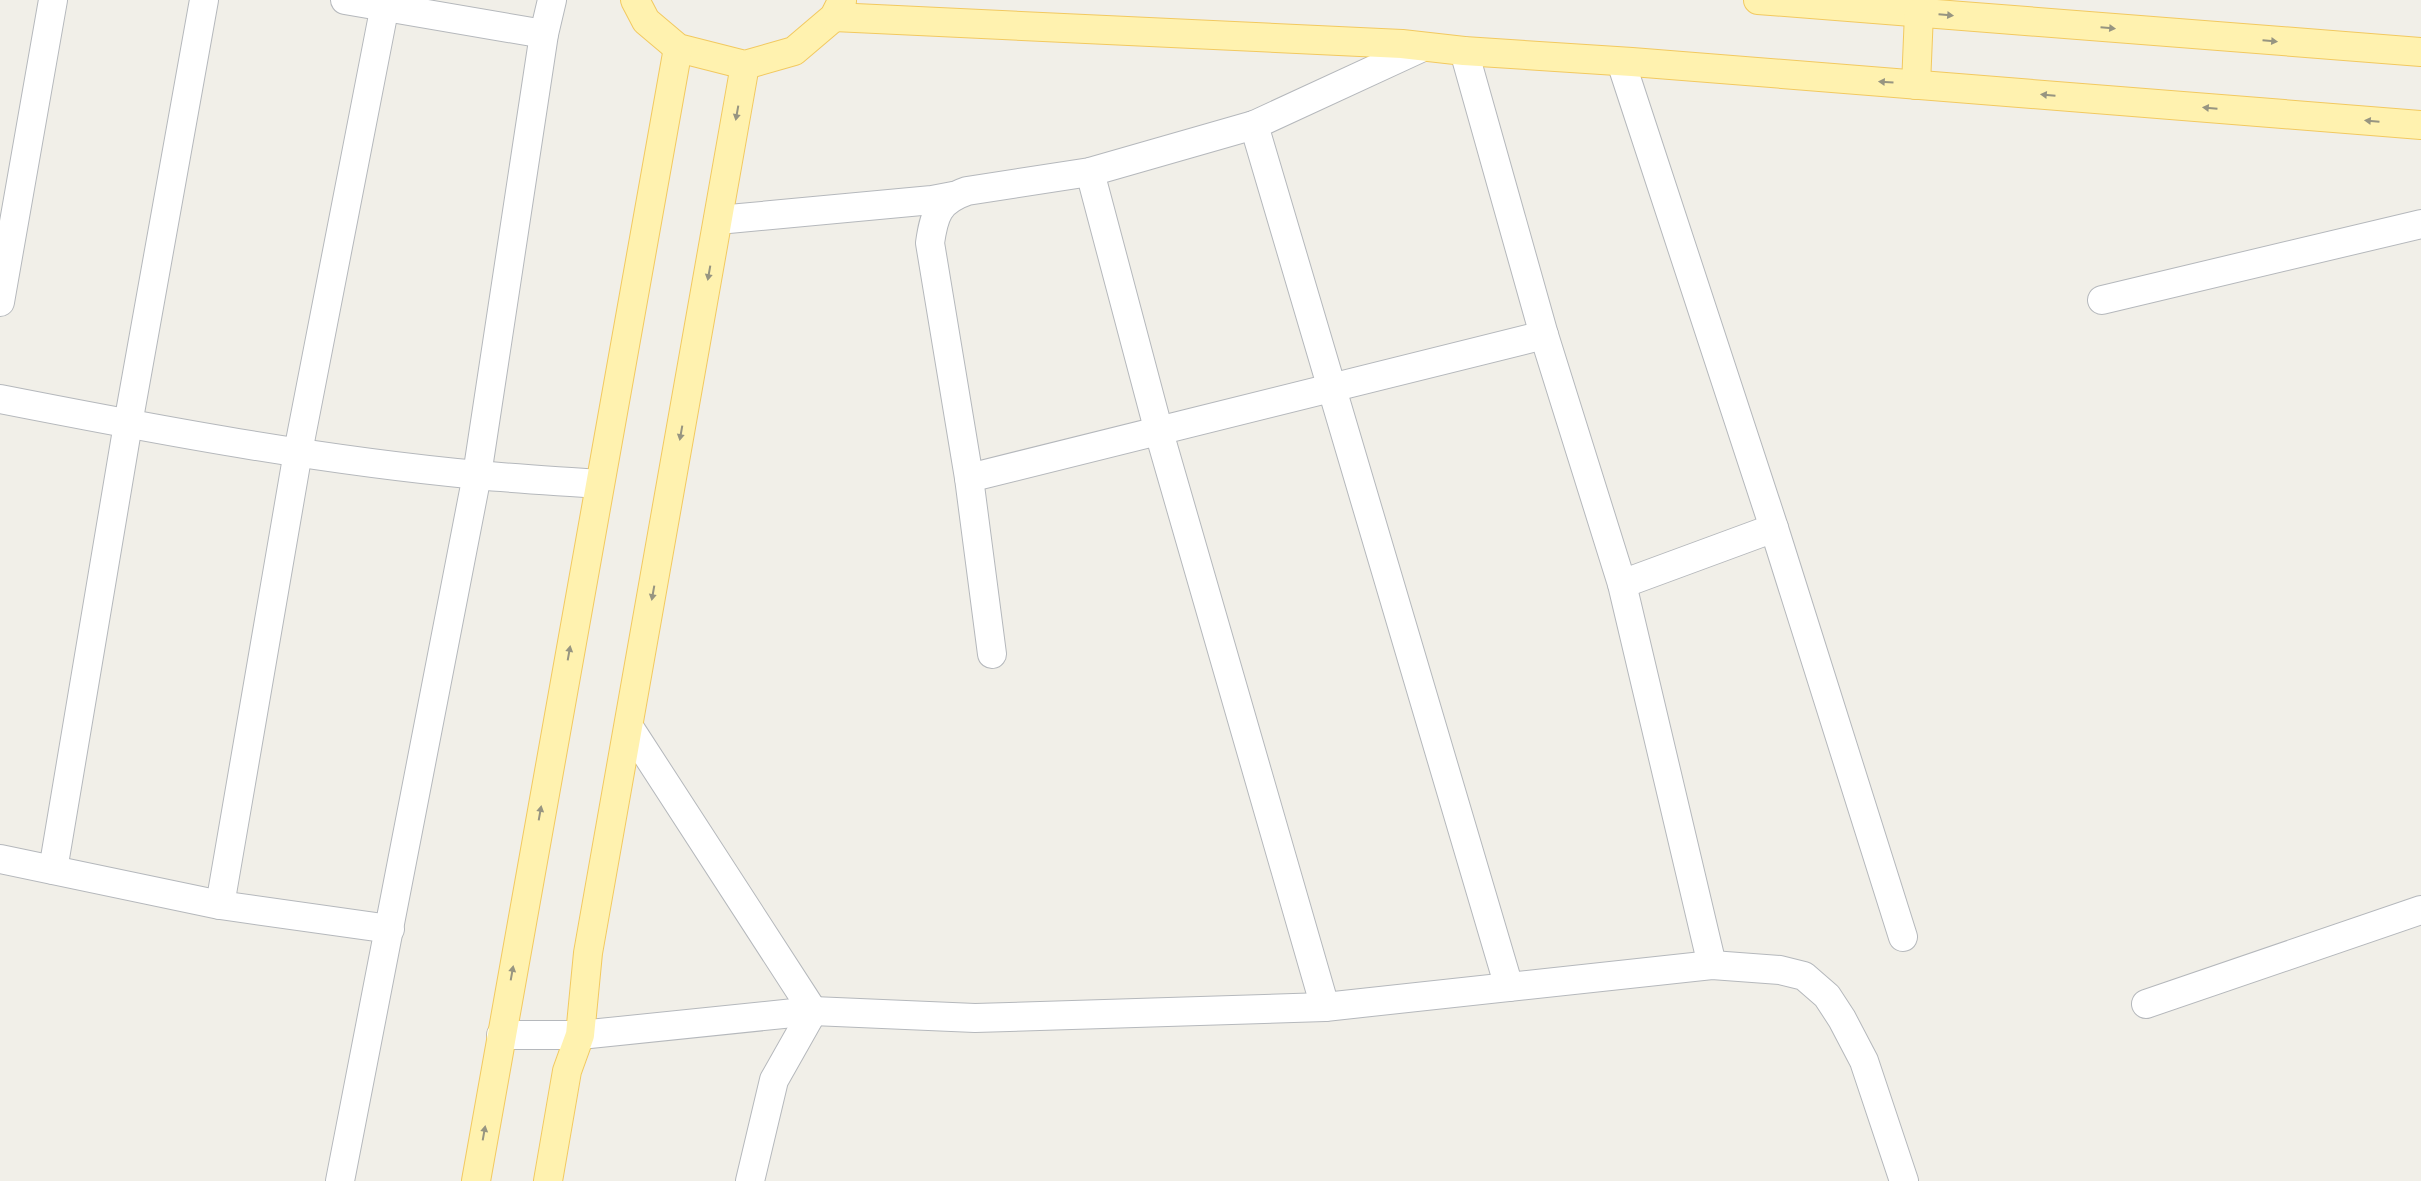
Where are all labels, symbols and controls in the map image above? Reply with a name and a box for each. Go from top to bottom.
one-way arrow [1938,11,1954,19]
one-way arrow [2100,24,2116,32]
one-way arrow [2262,37,2278,45]
one-way arrow [1878,78,1894,86]
one-way arrow [2040,91,2056,99]
one-way arrow [2202,104,2218,112]
one-way arrow [732,105,740,121]
one-way arrow [2364,116,2380,124]
one-way arrow [704,265,712,281]
one-way arrow [676,425,684,441]
one-way arrow [648,585,656,601]
one-way arrow [565,644,573,660]
one-way arrow [537,804,545,820]
one-way arrow [508,964,516,980]
one-way arrow [481,1125,489,1141]

